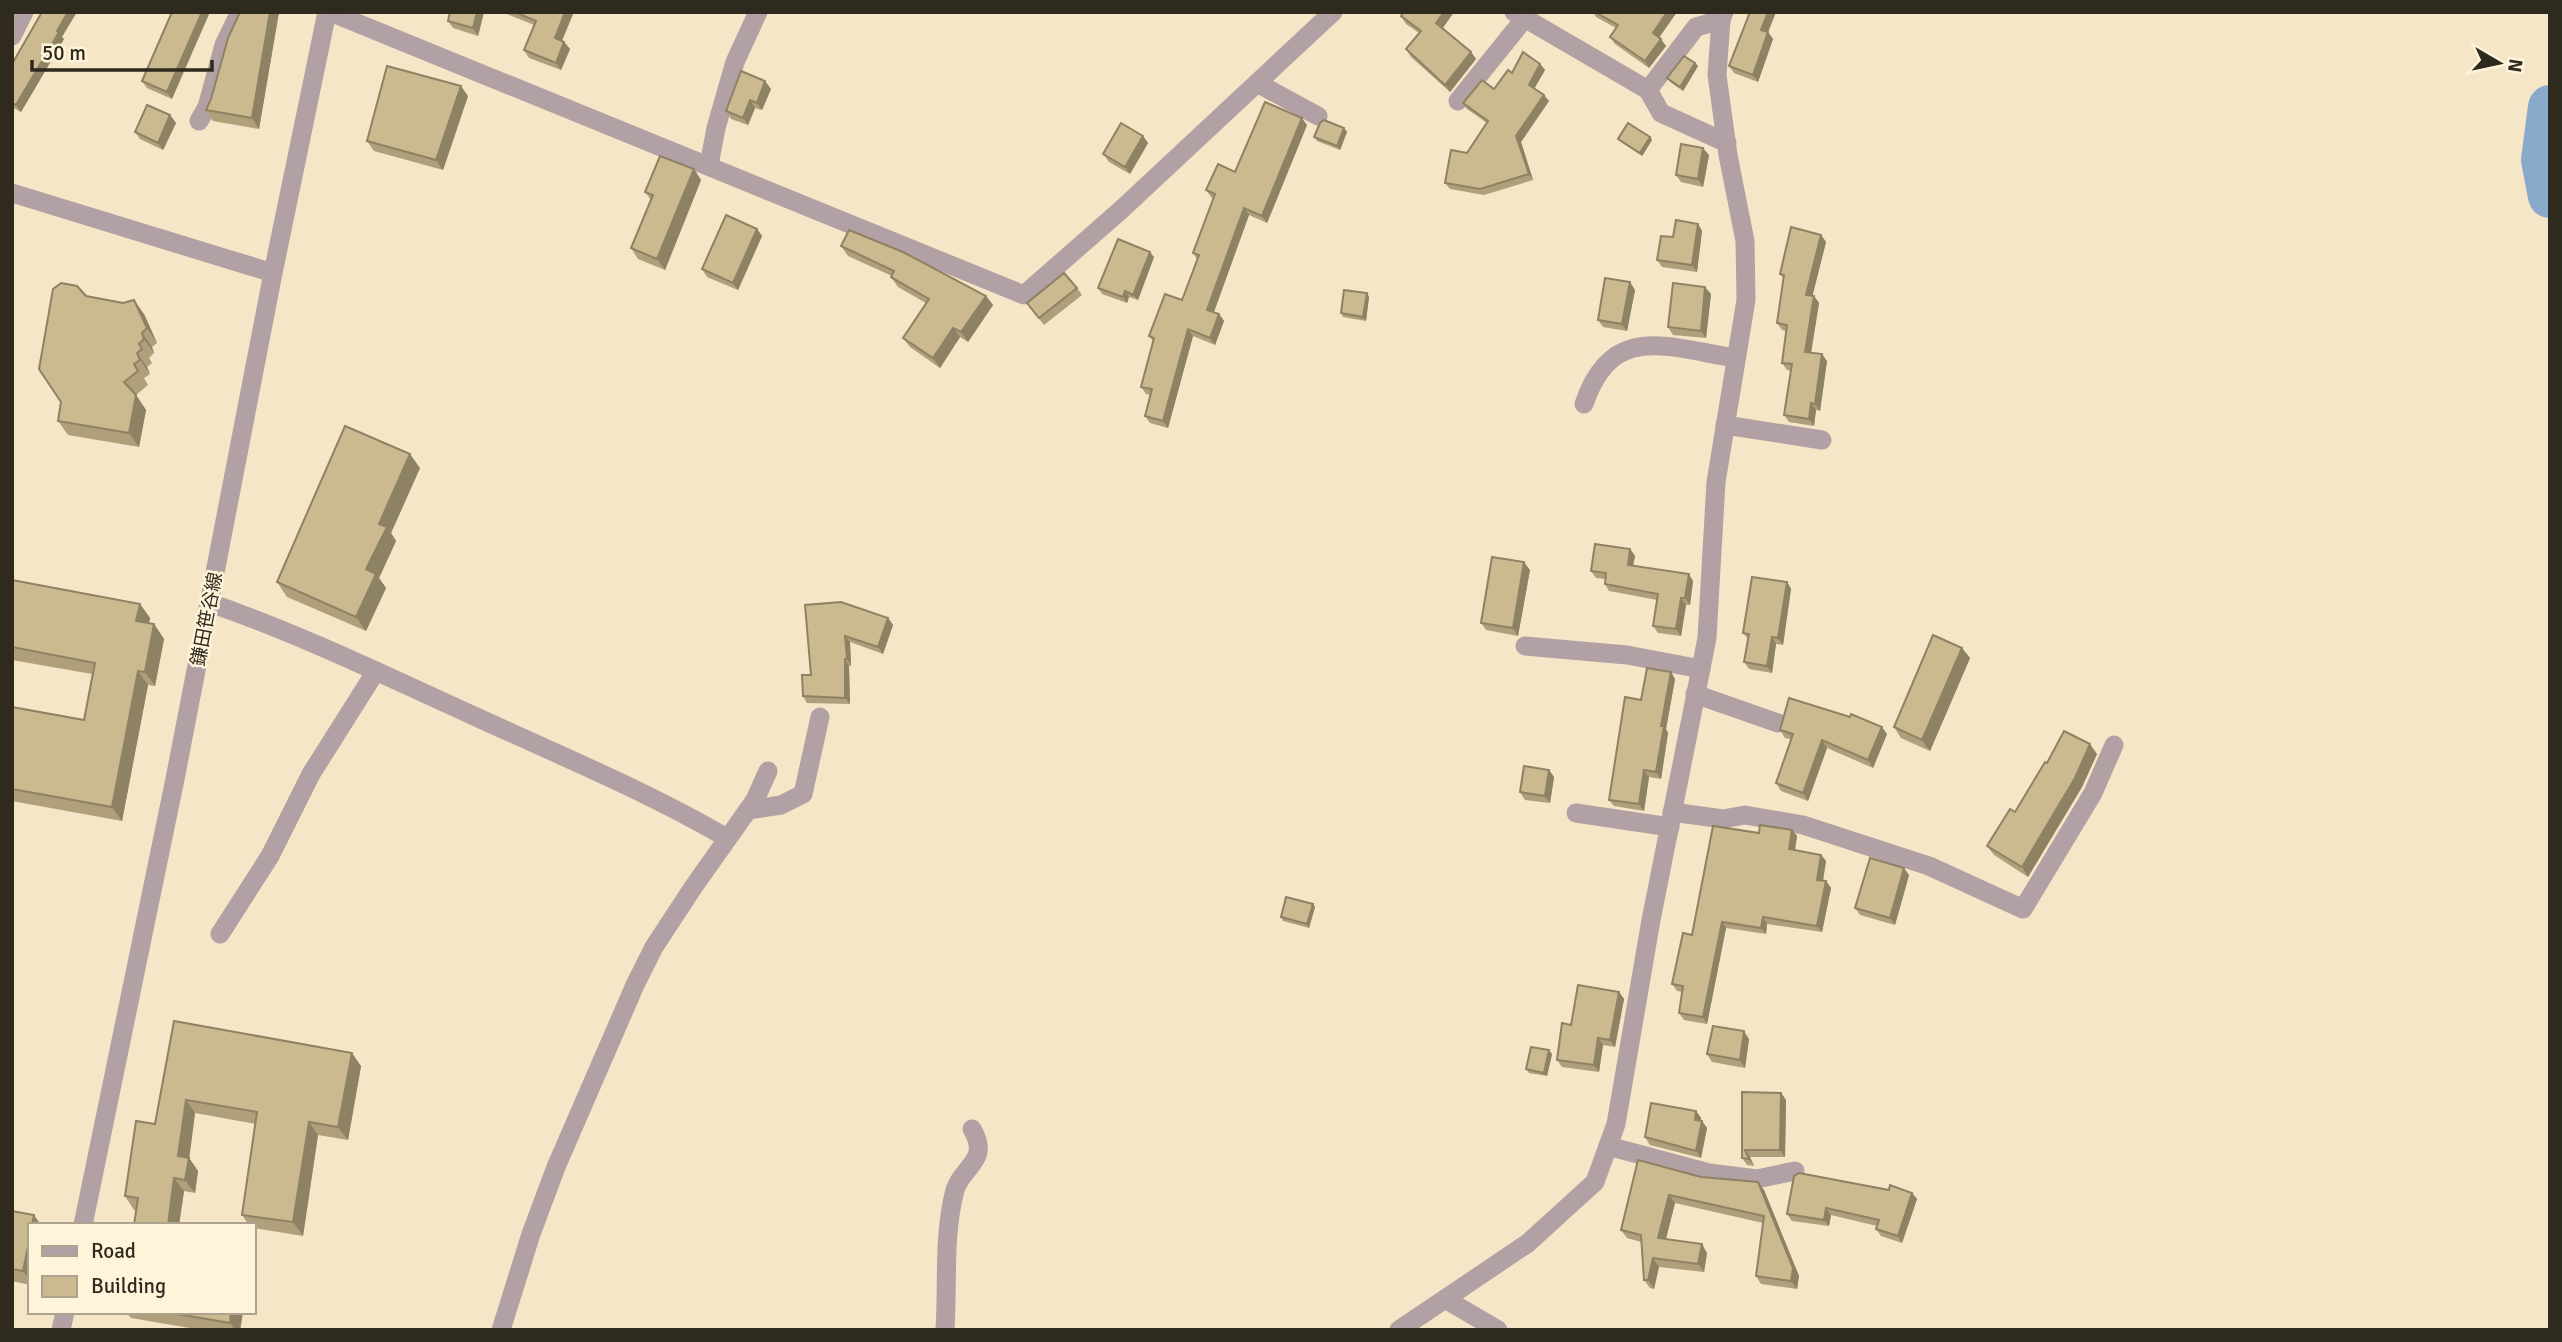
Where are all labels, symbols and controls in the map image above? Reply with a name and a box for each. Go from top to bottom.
scale bar [32,28,212,72]
north arrow [2464,28,2534,98]
text: 50 m [42,40,86,66]
text: N [2502,57,2528,74]
street label: 鎌田笹谷線 [186,570,228,668]
legend [28,1223,256,1314]
text: Road [91,1238,136,1264]
text: Building [91,1273,166,1299]

